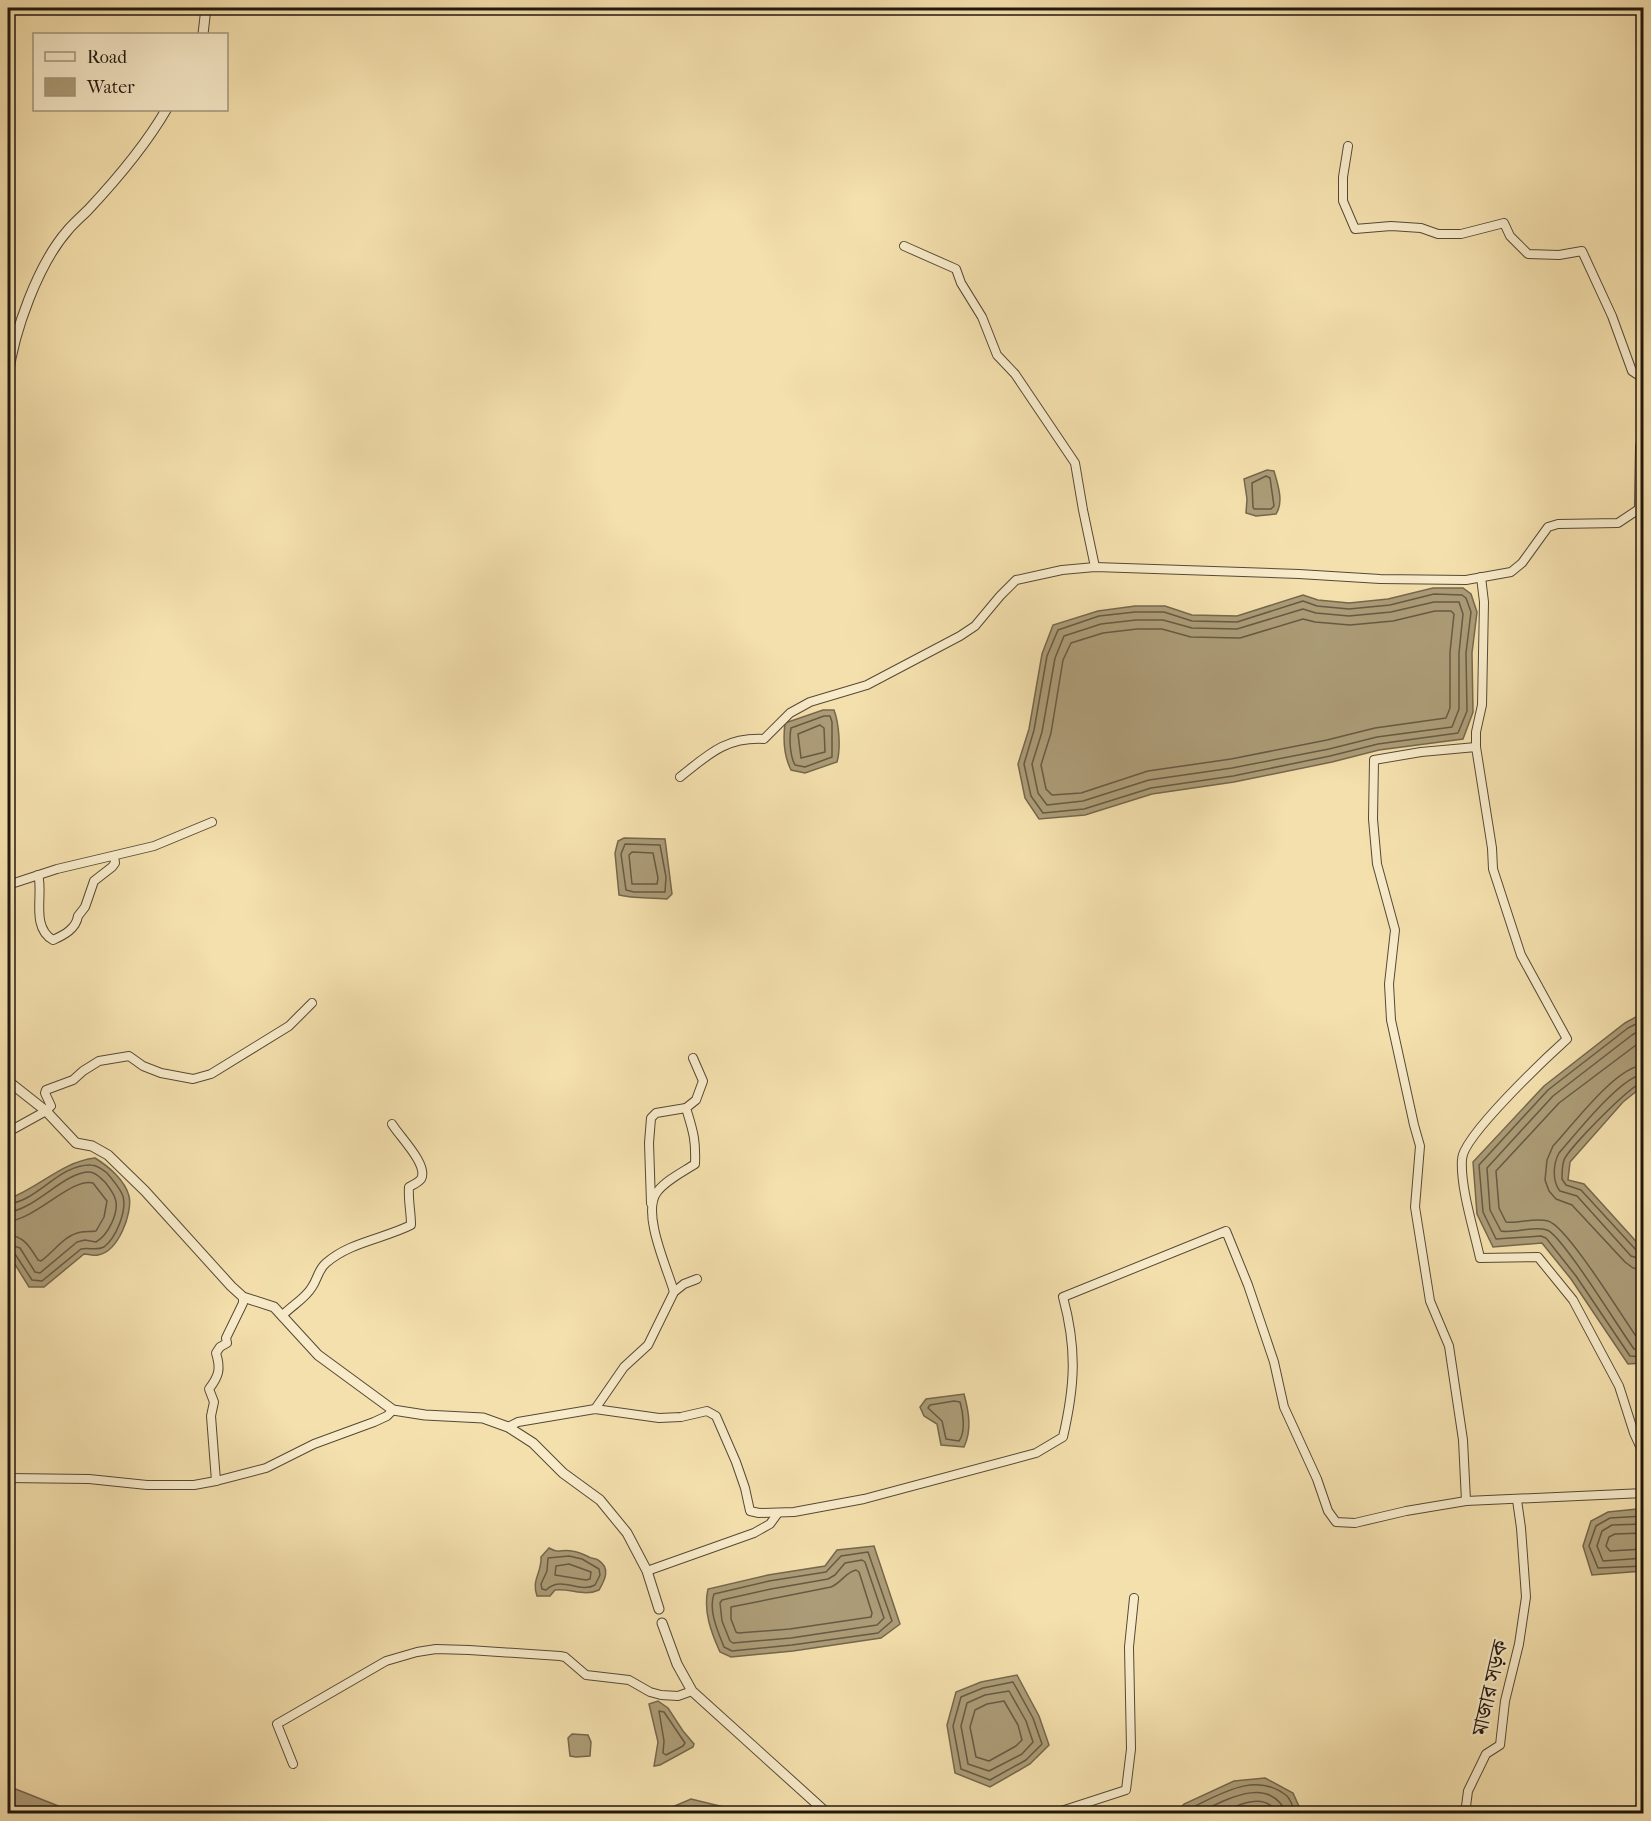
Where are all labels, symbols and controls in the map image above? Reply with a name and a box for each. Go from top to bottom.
legend [33,33,228,111]
text: Road [87,47,127,68]
text: Water [86,77,135,98]
street label: মাজার সড়ক [1466,1636,1514,1739]

